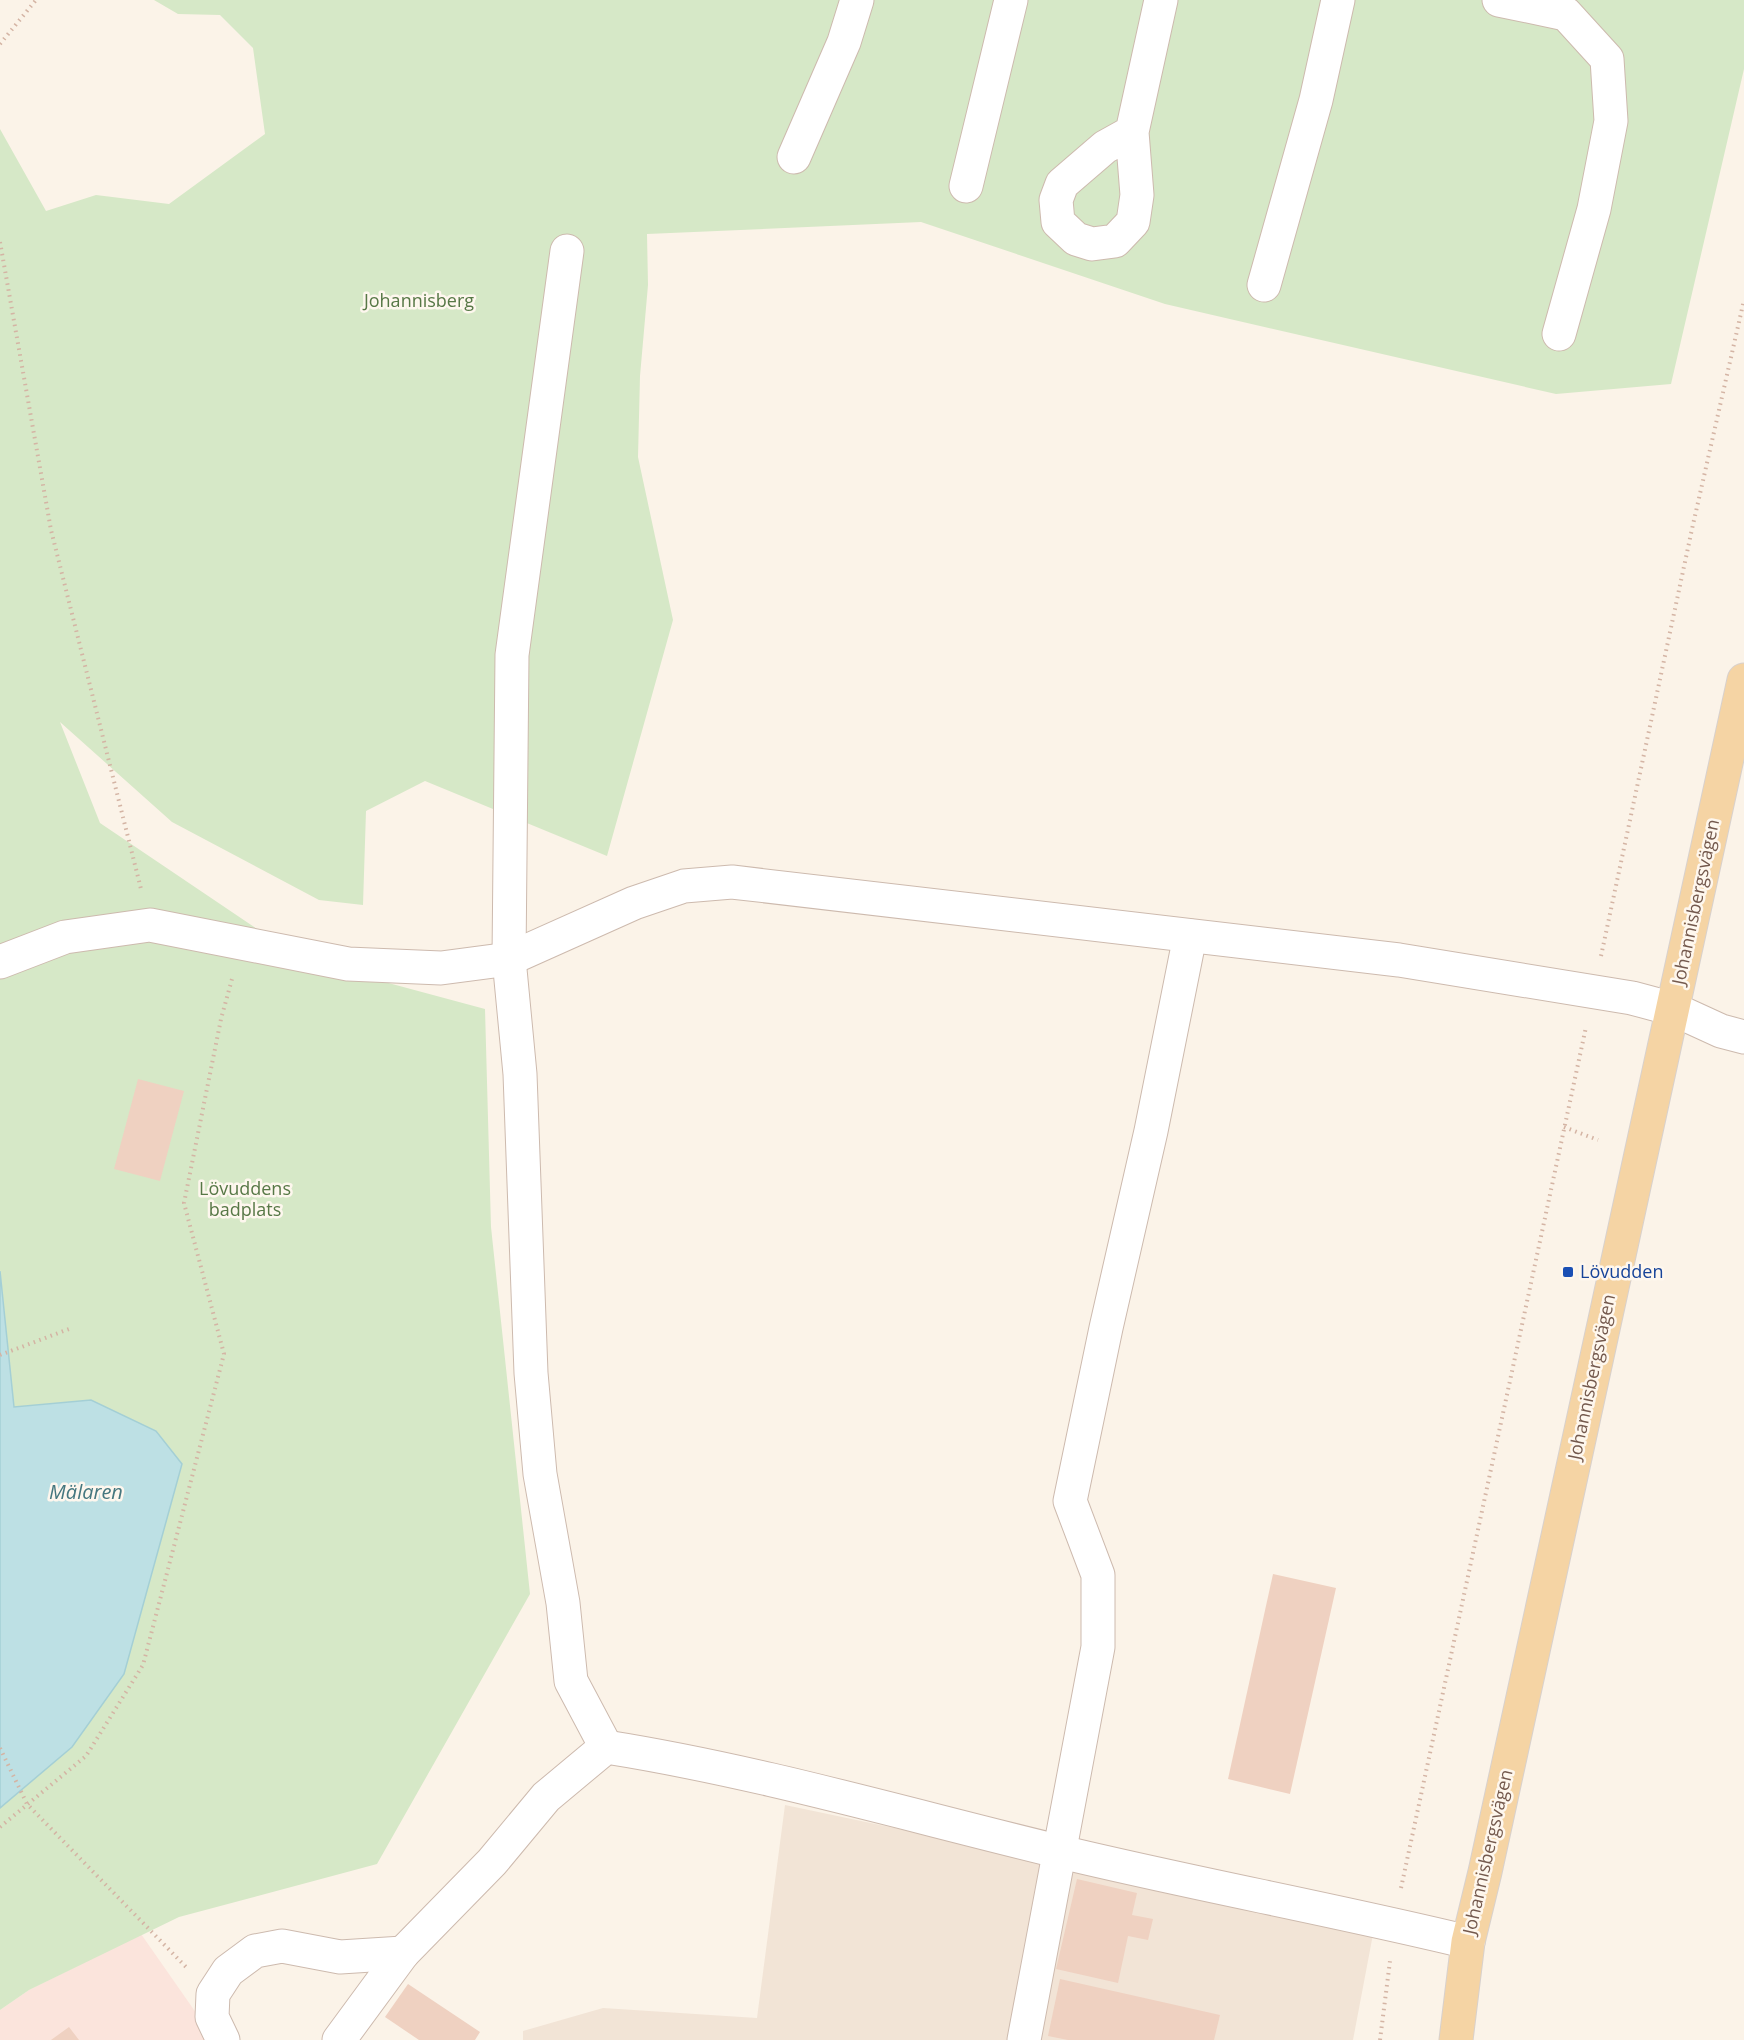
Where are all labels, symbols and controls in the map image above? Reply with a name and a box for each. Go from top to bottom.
park label: Johannisberg [362,288,474,312]
street label: Johannisbergsvägen [1665,817,1724,989]
park label: Lövuddens badplats [199,1176,291,1221]
place label: Lövudden [1580,1259,1663,1283]
marker: Lövudden [1561,1265,1575,1279]
street label: Johannisbergsvägen [1561,1292,1620,1464]
water label: Mälaren [49,1478,123,1505]
street label: Johannisbergsvägen [1456,1767,1518,1939]

